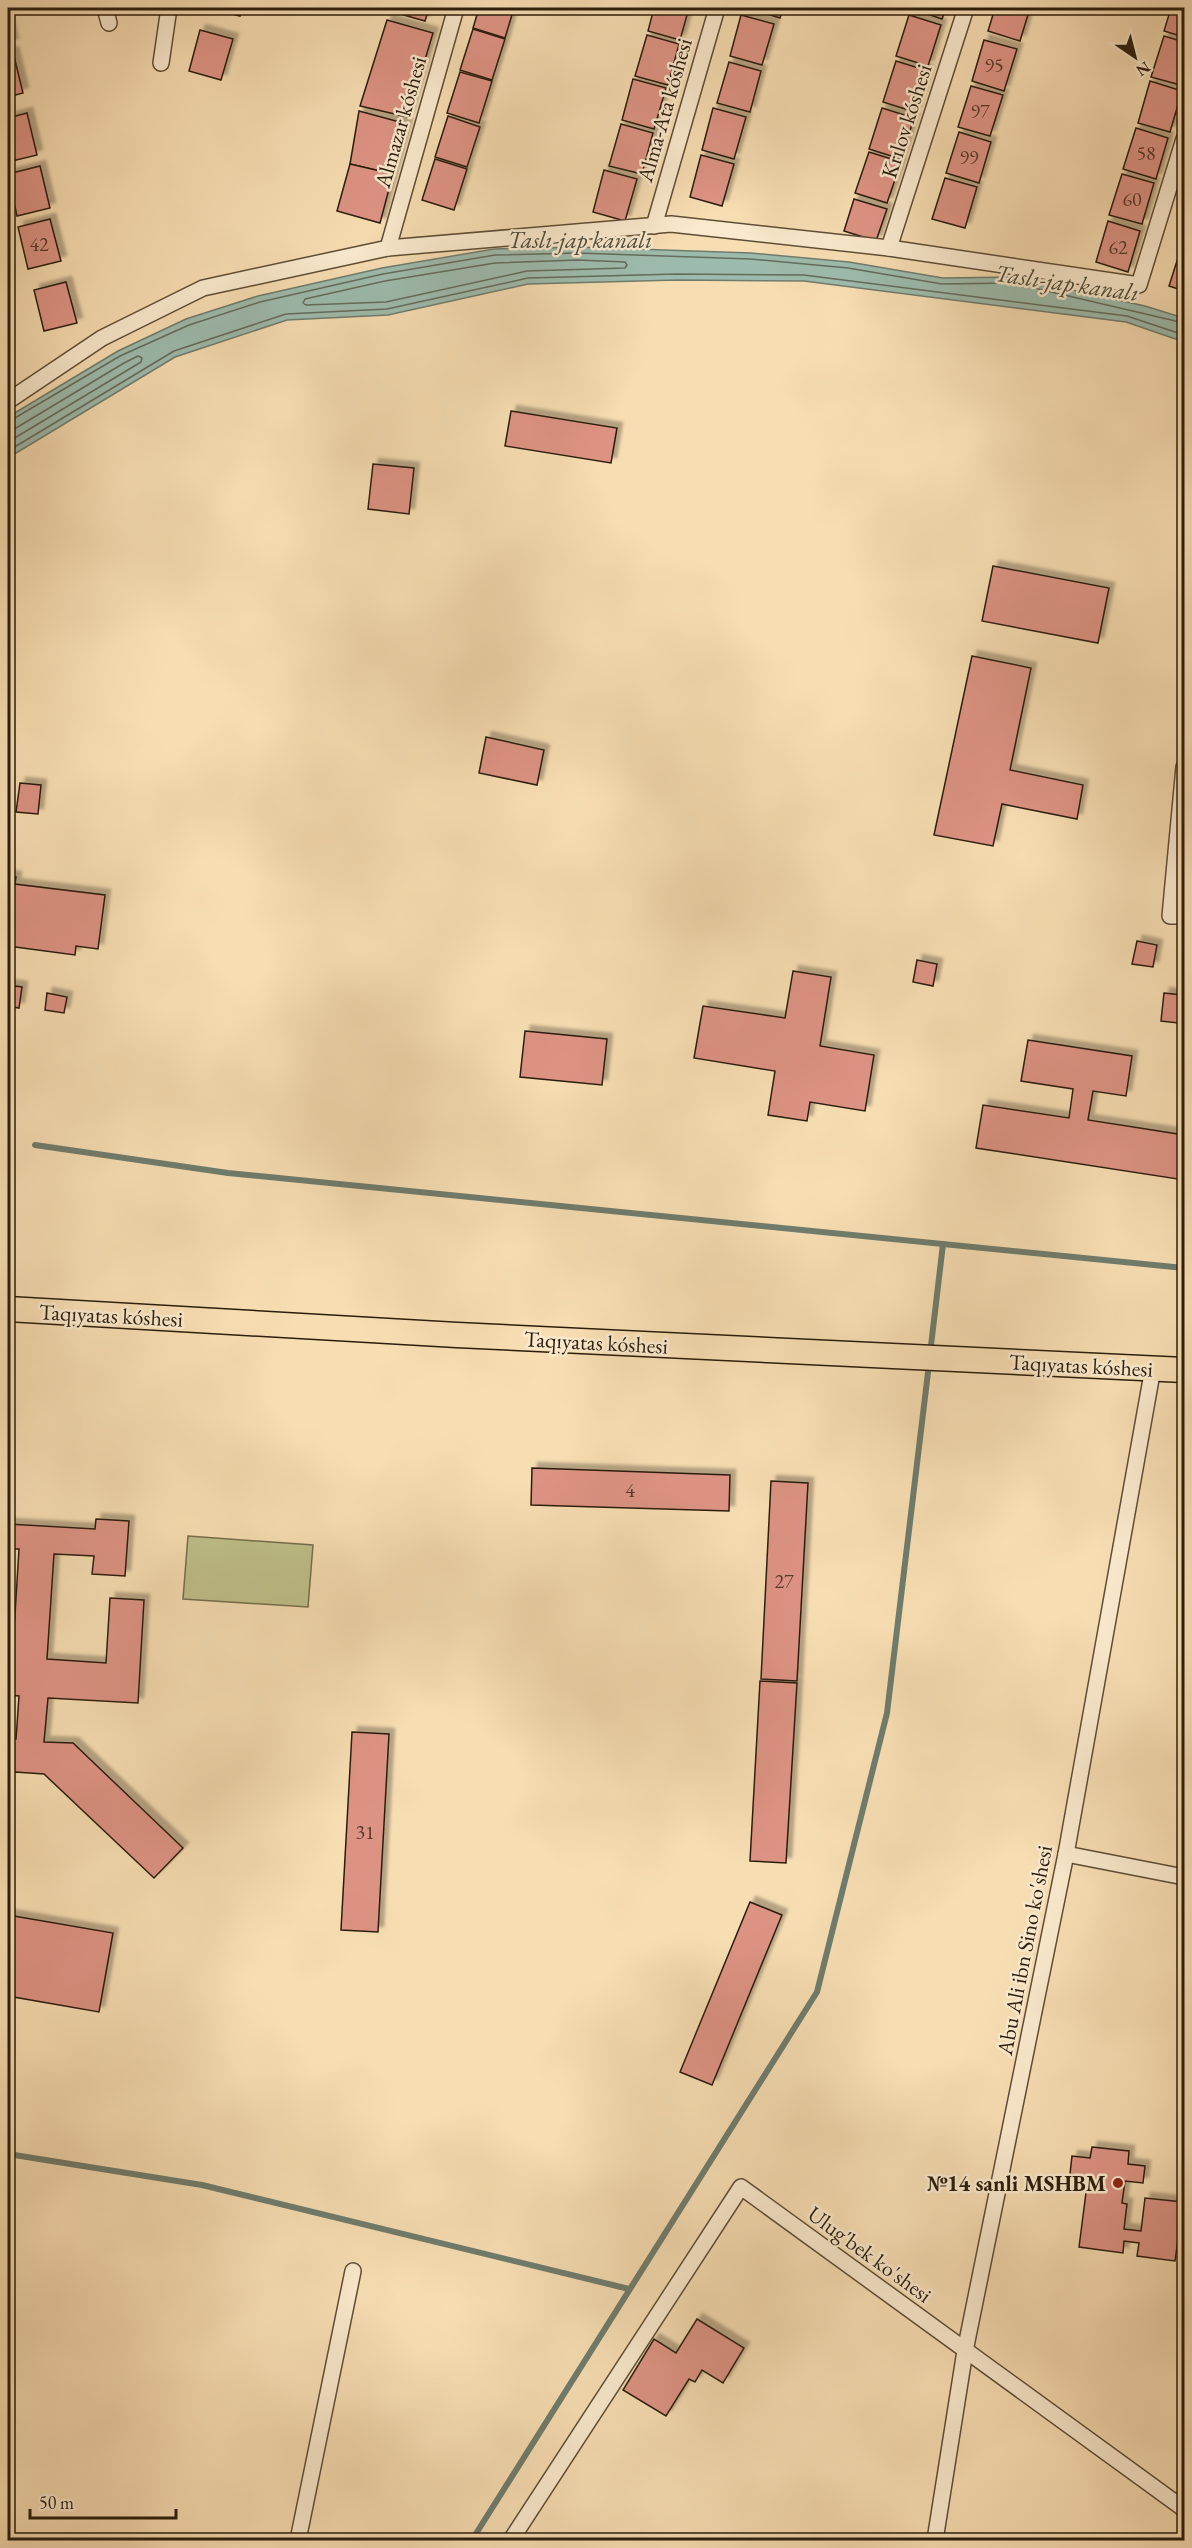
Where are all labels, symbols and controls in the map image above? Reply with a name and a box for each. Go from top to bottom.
north arrow [1105,27,1165,87]
street label: Alma-Ata kóshesi [630,35,699,186]
house number: 95 [984,52,1004,78]
street label: Almazar kóshesi [368,53,433,192]
text: N [1132,57,1155,81]
street label: Krılov kóshesi [874,60,939,182]
house number: 97 [970,98,990,124]
house number: 58 [1136,140,1156,166]
house number: 99 [959,144,979,170]
house number: 60 [1122,186,1142,212]
water label: Taslı-jap kanalı [508,224,652,255]
house number: 42 [29,231,49,257]
house number: 62 [1108,234,1128,260]
water label: Taslı-jap kanalı [993,257,1141,308]
street label: Taqıyatas kóshesi [38,1297,184,1334]
street label: Taqıyatas kóshesi [523,1324,669,1361]
street label: Taqıyatas kóshesi [1008,1347,1154,1384]
house number: 4 [625,1477,635,1503]
house number: 27 [774,1568,794,1594]
house number: 31 [355,1819,375,1845]
street label: Abu Ali ibn Sino ko'shesi [990,1843,1059,2059]
place label: №14 sanli MSHBM [927,2169,1106,2198]
marker: №14 sanli MSHBM [1111,2176,1125,2190]
street label: Ulug'bek ko'shesi [802,2200,938,2309]
scale bar [30,2482,176,2520]
text: 50 m [39,2491,74,2514]

